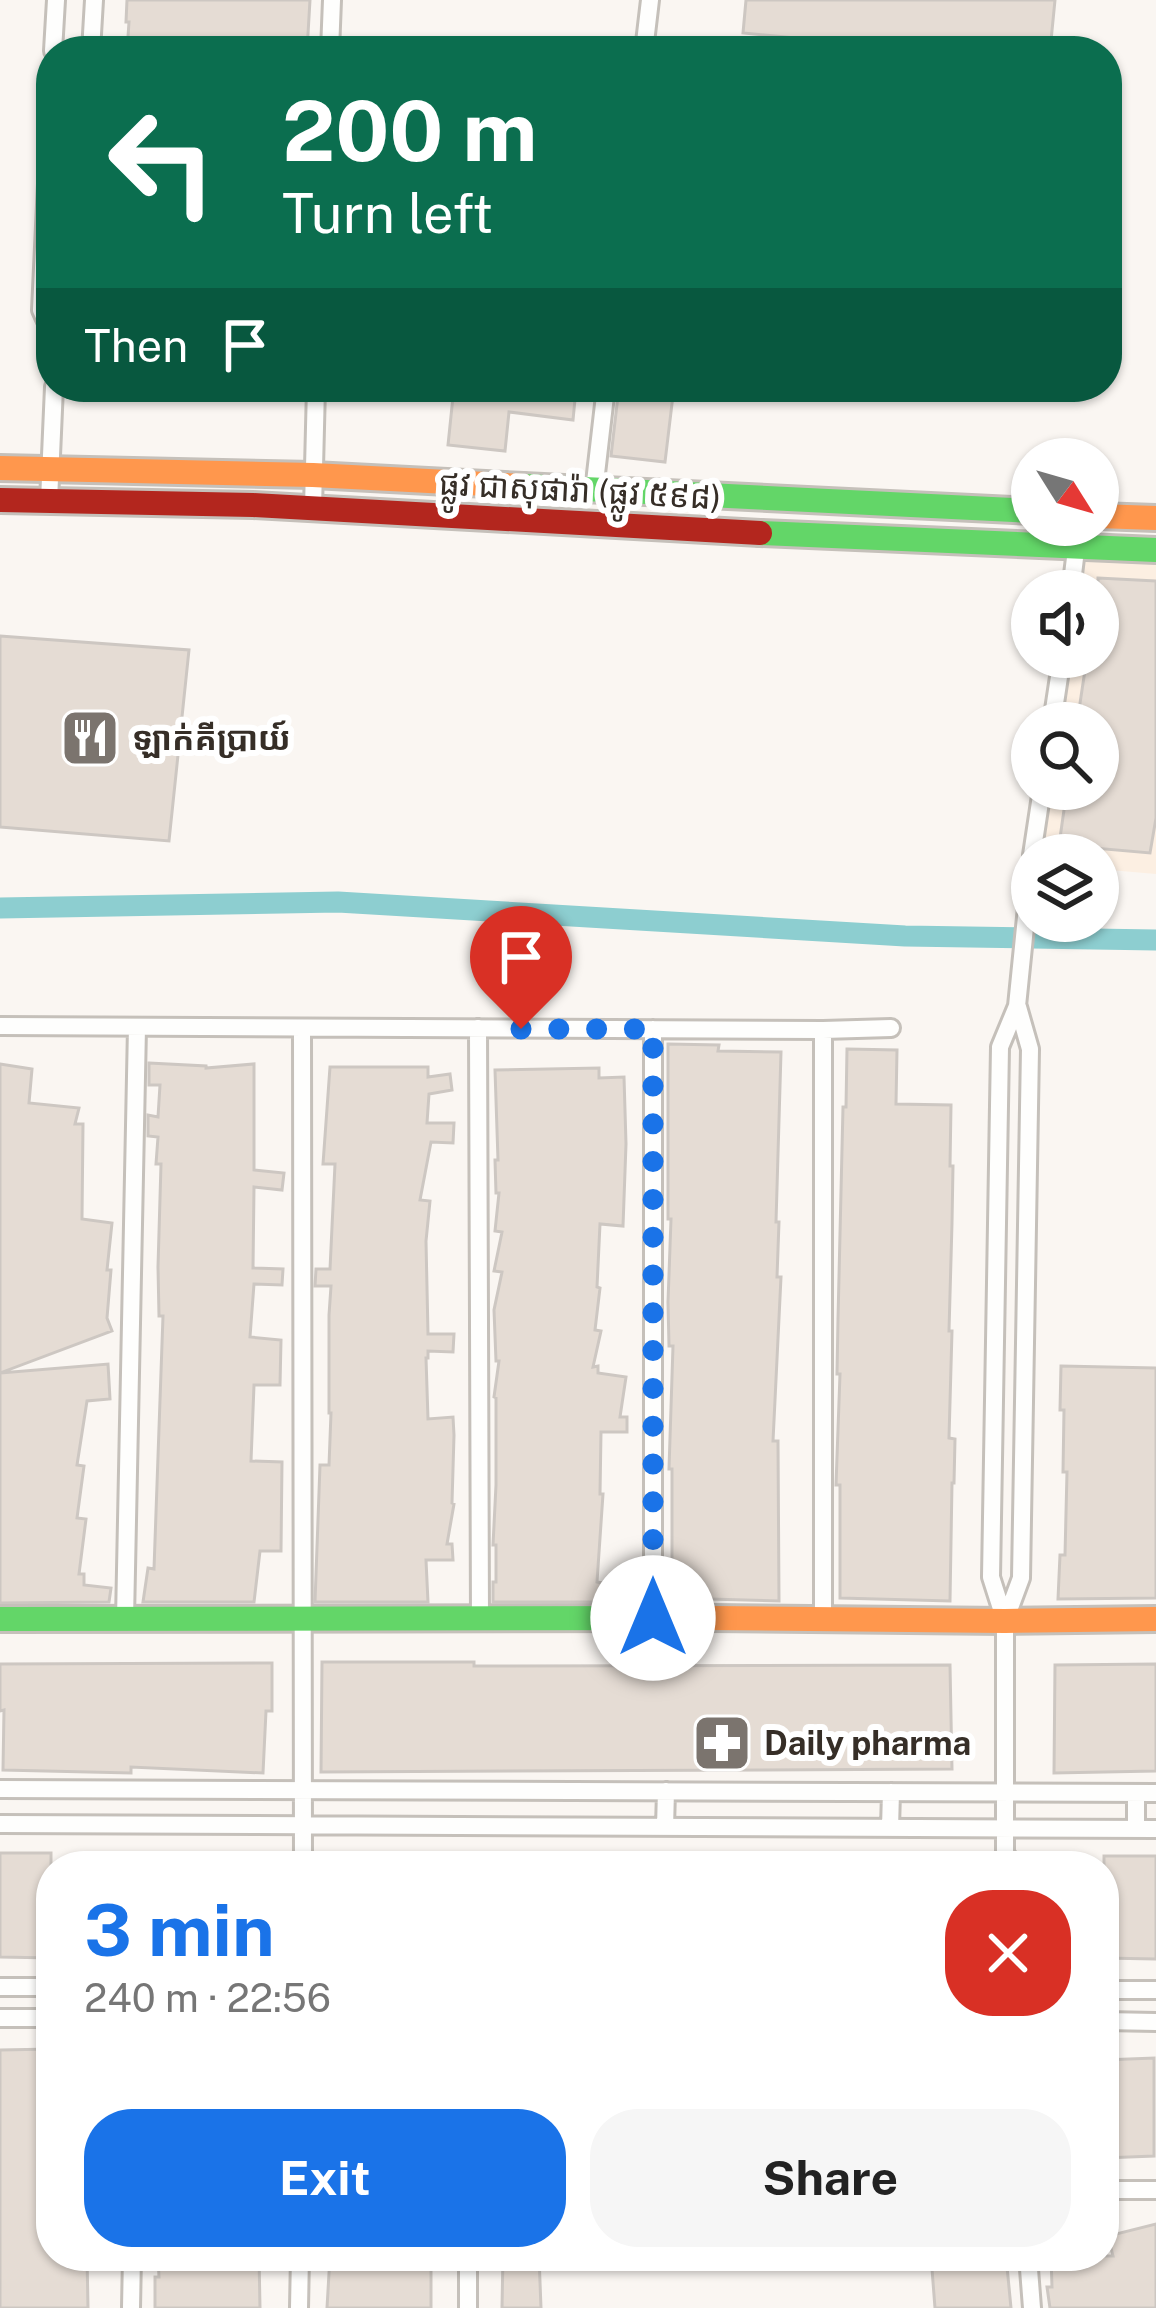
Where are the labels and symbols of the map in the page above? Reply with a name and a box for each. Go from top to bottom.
north arrow [1011,438,1119,546]
street label: ផ្លូវ ជាសុផារ៉ា (ផ្លូវ ៥៩៨) [437,464,722,527]
restaurant icon: ឡាក់គីប្រាយ៍ [59,707,121,769]
place label: ឡាក់គីប្រាយ៍ [132,719,291,759]
pin [470,906,572,1029]
position arrow [590,1555,716,1681]
pharmacy icon: Daily pharma [691,1712,753,1774]
place label: Daily pharma [764,1724,971,1762]

